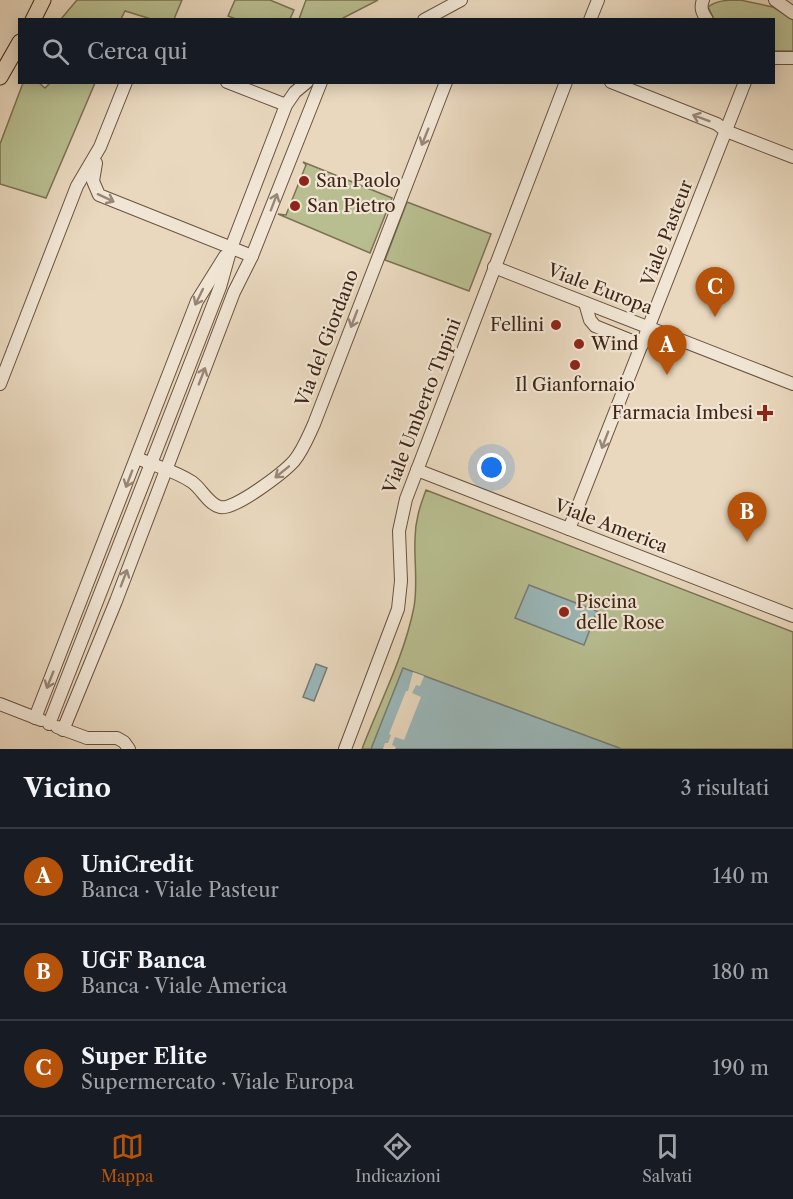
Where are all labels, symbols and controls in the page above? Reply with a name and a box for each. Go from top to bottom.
search box [18,18,775,84]
icon: search [39,35,72,68]
text: Cerca qui [87,38,188,65]
one-way arrow [692,112,711,123]
one-way arrow [419,127,430,146]
place label: San Paolo [316,170,401,192]
marker: San Paolo [297,174,311,188]
street label: Viale Pasteur [636,176,698,290]
one-way arrow [97,193,115,204]
one-way arrow [269,193,280,212]
place label: San Pietro [307,195,395,217]
marker: San Pietro [288,199,302,213]
street label: Viale Europa [543,259,656,319]
street label: Via del Giordano [290,266,363,410]
pin: C [696,268,734,317]
one-way arrow [193,288,205,306]
one-way arrow [347,309,358,327]
place label: Fellini [490,314,545,336]
street label: Viale Umberto Tupini [378,315,466,498]
marker: Fellini [549,318,563,332]
pin: A [648,326,686,375]
place label: Wind [590,333,638,355]
marker: Wind [572,337,586,351]
marker: Il Gianfornaio [568,358,582,372]
one-way arrow [197,368,208,386]
place label: Il Gianfornaio [515,374,635,396]
place label: Farmacia Imbesi [612,402,754,424]
marker: Farmacia Imbesi [758,406,772,420]
one-way arrow [599,430,610,449]
your location [477,453,506,482]
one-way arrow [274,466,290,479]
one-way arrow [122,469,133,488]
pin: B [728,492,766,542]
street label: Viale America [550,494,671,558]
one-way arrow [119,569,130,588]
place label: Piscina delle Rose [576,591,665,634]
marker: Piscina delle Rose [557,605,571,619]
one-way arrow [44,670,55,689]
text: Vicino [24,772,111,804]
text: 3 risultati [680,776,769,800]
text: UniCredit [81,851,194,878]
text: A [36,864,51,888]
text: 140 m [712,864,769,888]
text: Banca · Viale Pasteur [81,878,279,902]
text: UGF Banca [81,947,206,974]
text: B [36,960,51,984]
text: 180 m [712,960,769,984]
text: Banca · Viale America [81,974,287,998]
text: Super Elite [81,1043,207,1070]
text: C [35,1056,52,1080]
text: 190 m [712,1056,769,1080]
text: Supermercato · Viale Europa [81,1070,354,1094]
tab: Mappa [101,1130,154,1186]
tab: Indicazioni [355,1130,441,1186]
tab: Salvati [642,1130,692,1186]

